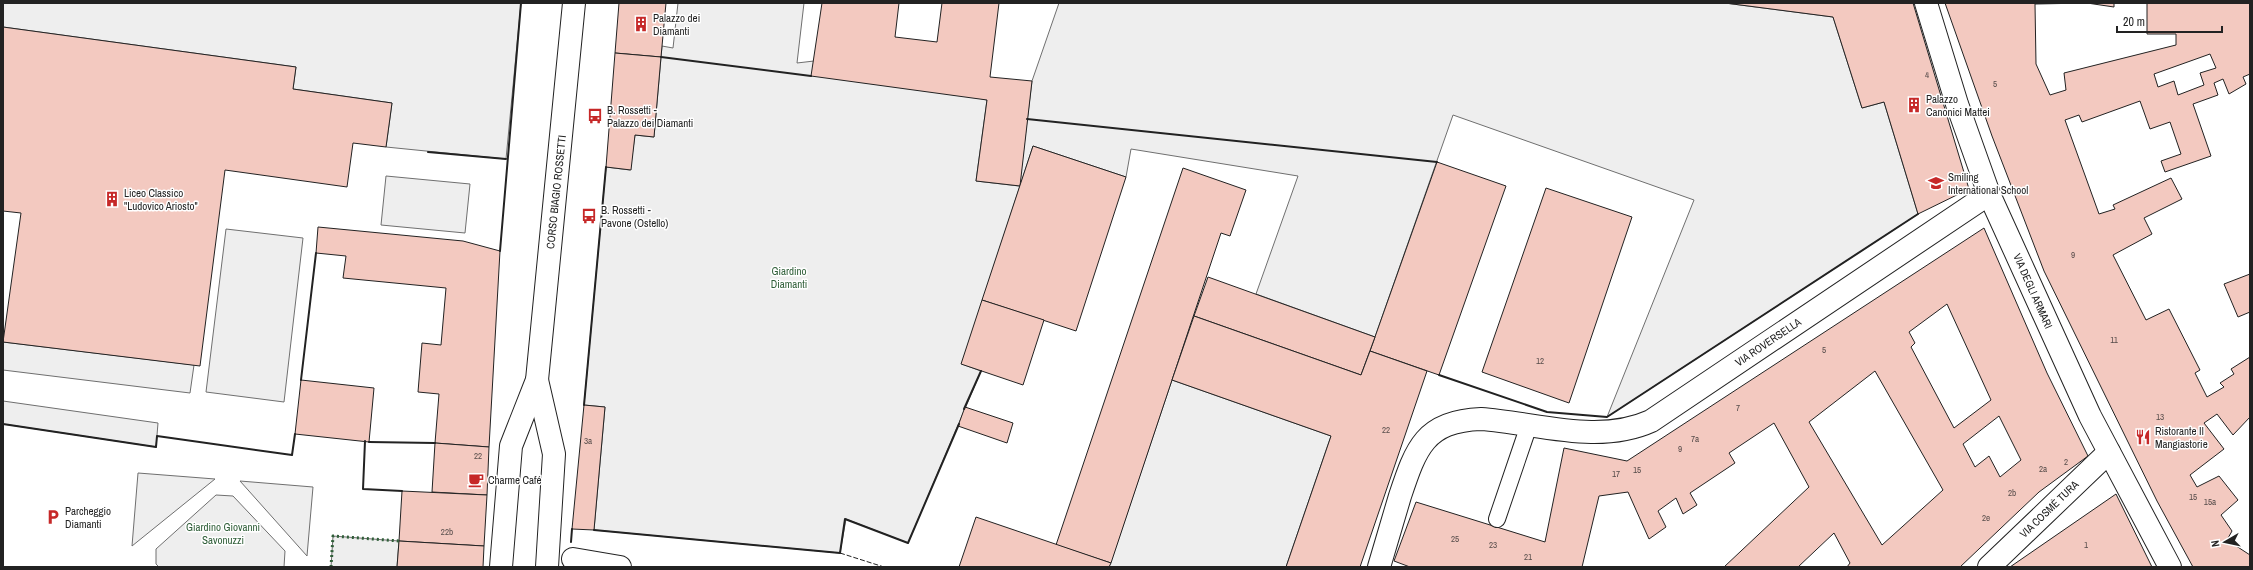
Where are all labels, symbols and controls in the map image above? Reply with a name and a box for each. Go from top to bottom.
scale bar [2117,8,2222,34]
place label: Palazzo dei Diamanti [653,11,700,38]
text: 20 m [2123,14,2145,30]
building icon: Palazzo dei Diamanti [632,15,650,33]
house number: 4 [1925,69,1929,81]
house number: 5 [1993,78,1997,90]
place label: Palazzo Canonici Mattei [1926,92,1990,119]
building icon: Palazzo Canonici Mattei [1905,96,1923,114]
place label: B. Rossetti - Palazzo dei Diamanti [607,103,693,130]
bus stop icon: B. Rossetti - Palazzo dei Diamanti [586,107,604,125]
street label: CORSO BIAGIO ROSSETTI [543,134,569,250]
place label: Smiling International School [1948,170,2028,197]
school or university icon: Smiling International School [1927,174,1945,192]
place label: Liceo Classico "Ludovico Ariosto" [124,186,198,213]
building icon: Liceo Classico "Ludovico Ariosto" [103,190,121,208]
place label: B. Rossetti - Pavone (Ostello) [601,203,668,230]
bus stop icon: B. Rossetti - Pavone (Ostello) [580,207,598,225]
house number: 9 [2071,249,2075,261]
street label: VIA DEGLI ARMARI [2010,251,2056,331]
park label: Giardino Diamanti [771,264,807,291]
street label: VIA ROVERSELLA [1732,314,1805,369]
house number: 11 [2110,334,2118,346]
house number: 5 [1822,344,1826,356]
house number: 12 [1536,355,1544,367]
house number: 7 [1736,402,1740,414]
house number: 13 [2156,411,2164,423]
house number: 22 [1382,424,1390,436]
place label: Ristorante Il Mangiastorie [2155,424,2208,451]
restaurant icon: Ristorante Il Mangiastorie [2134,428,2152,446]
house number: 7a [1691,433,1699,445]
house number: 3a [584,435,592,447]
house number: 9 [1678,443,1682,455]
house number: 22 [474,450,482,462]
house number: 2 [2064,456,2068,468]
house number: 2a [2039,463,2047,475]
house number: 15 [1633,464,1641,476]
house number: 17 [1612,468,1620,480]
cafe icon: Charme Café [467,471,485,489]
place label: Charme Café [488,473,542,487]
street label: VIA COSMÈ TURA [2017,477,2082,541]
house number: 2b [2008,487,2016,499]
house number: 15 [2189,491,2197,503]
house number: 15a [2204,496,2216,508]
place label: Parcheggio Diamanti [65,504,111,531]
parking icon: Parcheggio Diamanti [44,508,62,526]
house number: 2e [1982,512,1990,524]
park label: Giardino Giovanni Savonuzzi [186,520,260,547]
north arrow [2205,522,2245,562]
house number: 22b [441,526,453,538]
house number: 25 [1451,533,1459,545]
house number: 23 [1489,539,1497,551]
house number: 1 [2084,539,2088,551]
text: N [2208,539,2223,548]
house number: 21 [1524,551,1532,563]

